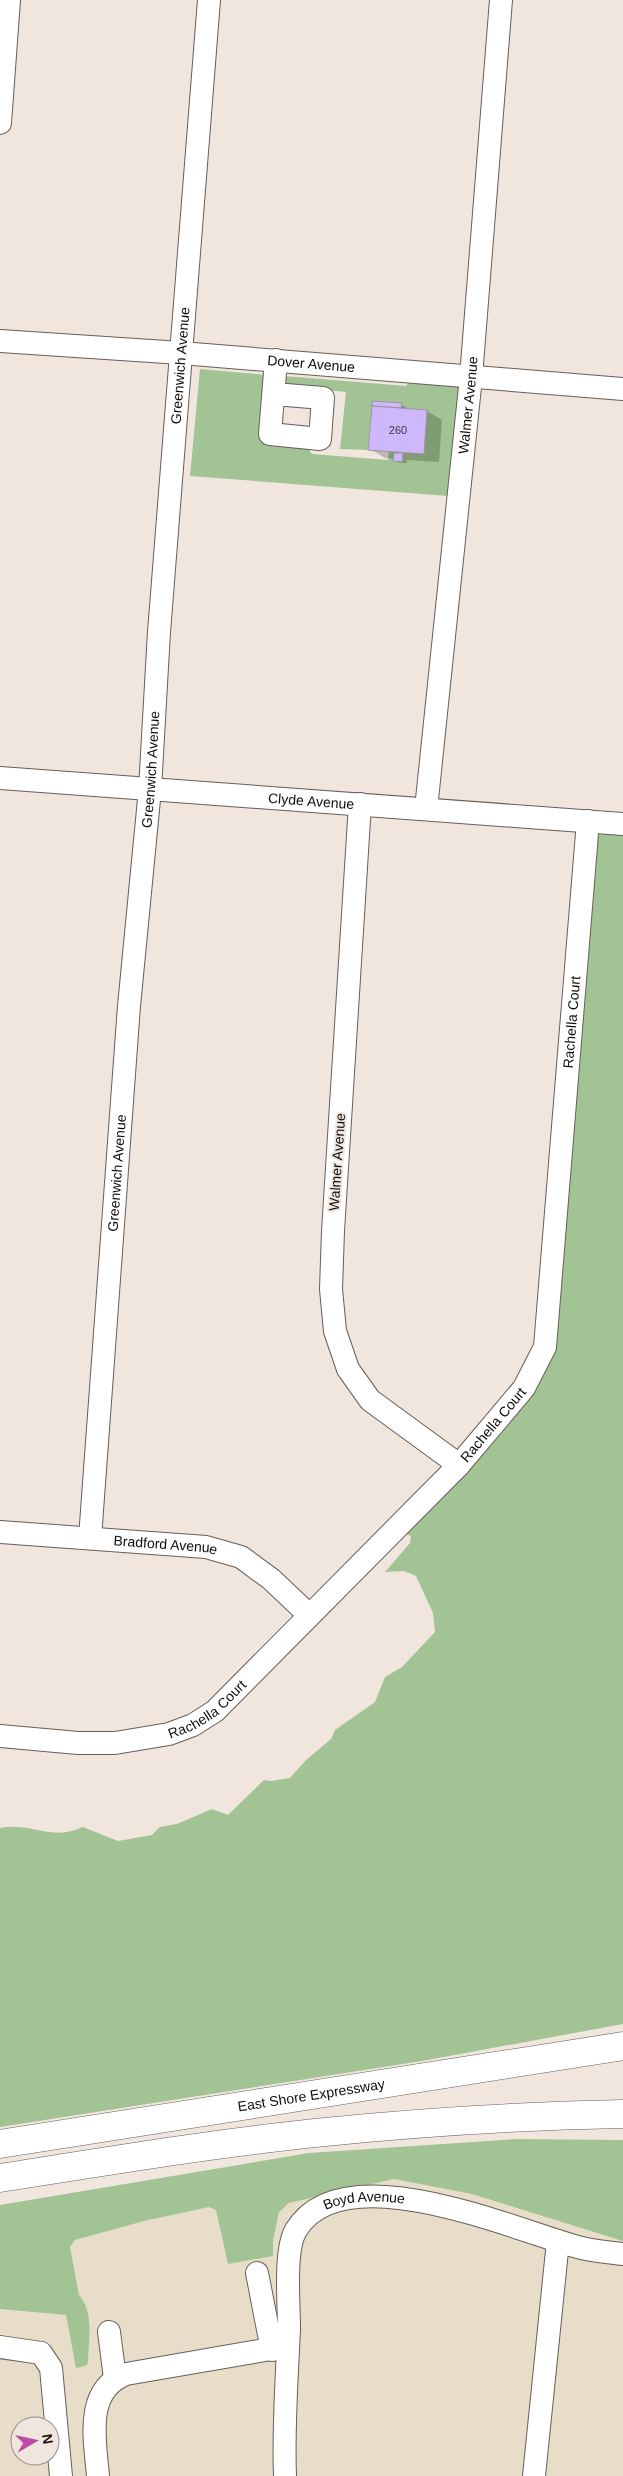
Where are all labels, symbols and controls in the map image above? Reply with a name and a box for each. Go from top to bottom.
street label: Greenwich Avenue [167,306,193,425]
street label: Dover Avenue [267,352,356,375]
street label: Walmer Avenue [455,355,481,455]
house number: 260 [389,424,407,436]
street label: Greenwich Avenue [138,710,162,829]
street label: Clyde Avenue [268,790,355,812]
street label: Rachella Court [560,975,583,1069]
street label: Walmer Avenue [326,1112,348,1211]
street label: Greenwich Avenue [104,1114,129,1232]
street label: Rachella Court [457,1384,529,1465]
street label: Bradford Avenue [113,1532,219,1558]
street label: Rachella Court [166,1676,249,1742]
street label: East Shore Expressway [236,2076,386,2115]
street label: Boyd Avenue [321,2188,406,2213]
north arrow [10,2416,60,2466]
text: N [39,2433,57,2445]

